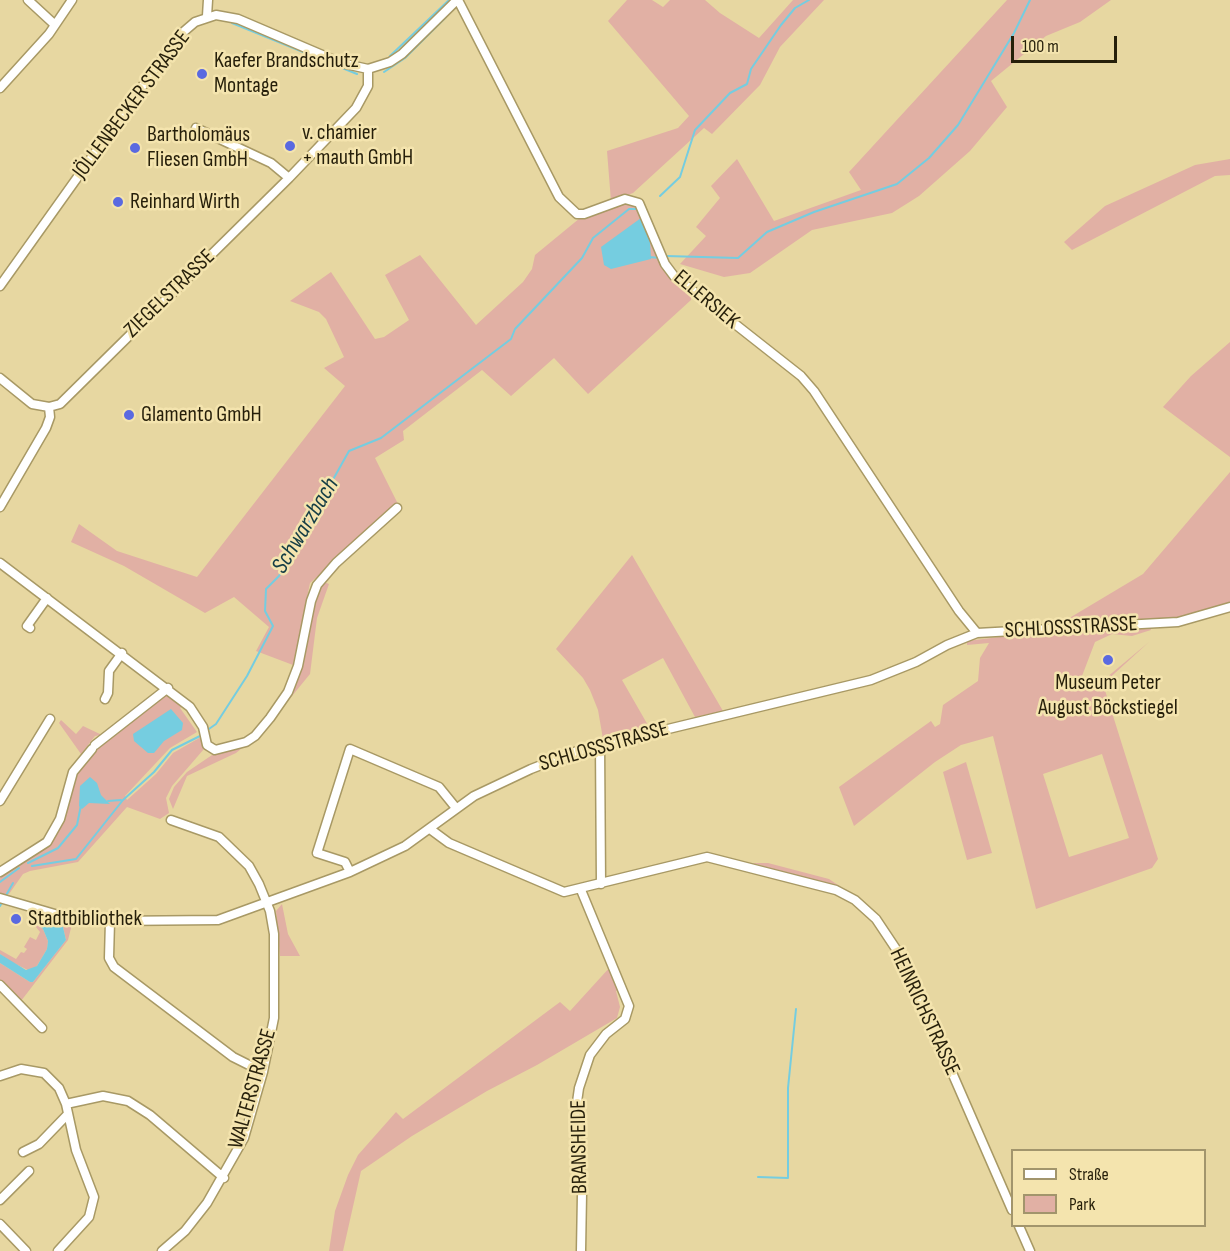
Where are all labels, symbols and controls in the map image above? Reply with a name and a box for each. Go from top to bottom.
scale bar [1014,24,1120,62]
street label: JÖLLENBECKER STRASSE [68,26,196,184]
text: 100 m [1022,36,1059,57]
place label: Kaefer Brandschutz Montage [214,48,359,100]
marker: Kaefer Brandschutz Montage [195,67,209,81]
place label: v. chamier + mauth GmbH [302,120,413,172]
place label: Bartholomäus Fliesen GmbH [147,122,250,174]
marker: v. chamier + mauth GmbH [283,139,297,153]
marker: Bartholomäus Fliesen GmbH [128,141,142,155]
place label: Reinhard Wirth [130,189,240,215]
marker: Reinhard Wirth [111,195,125,209]
street label: ZIEGELSTRASSE [119,244,221,344]
street label: ELLERSIEK [668,265,744,335]
place label: Glamento GmbH [141,402,262,428]
marker: Glamento GmbH [122,408,136,422]
water label: Schwarzbach [266,473,346,579]
street label: SCHLOSSSTRASSE [1004,611,1138,645]
marker: Museum Peter August Böckstiegel [1101,653,1115,667]
place label: Museum Peter August Böckstiegel [1038,670,1178,722]
street label: SCHLOSSSTRASSE [536,716,672,778]
place label: Stadtbibliothek [28,906,142,932]
marker: Stadtbibliothek [9,912,23,926]
street label: HEINRICHSTRASSE [883,944,965,1080]
street label: WALTERSTRASSE [223,1026,283,1152]
street label: BRANSHEIDE [566,1100,594,1194]
legend [1011,1149,1206,1227]
text: Straße [1069,1164,1109,1185]
text: Park [1069,1194,1095,1215]

